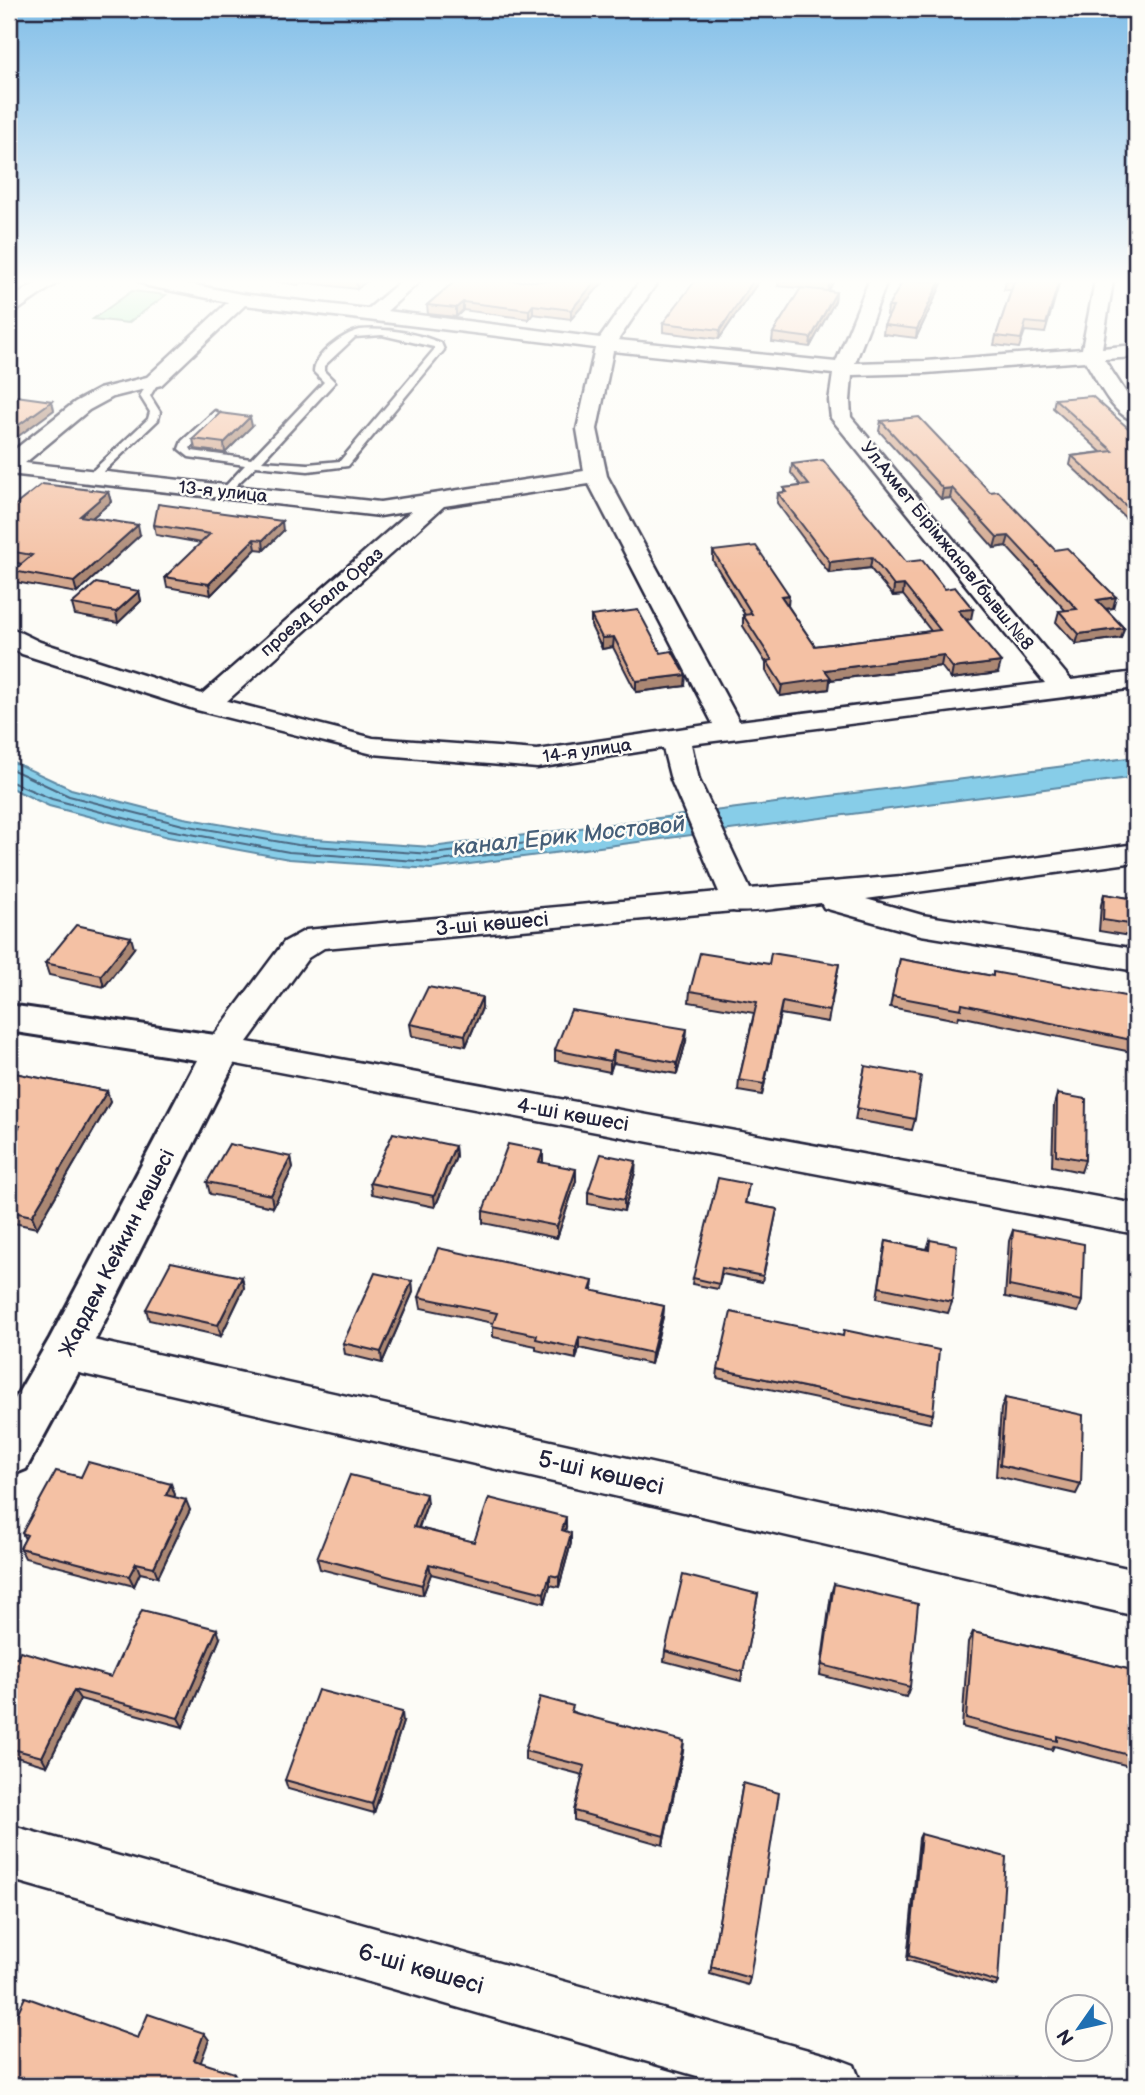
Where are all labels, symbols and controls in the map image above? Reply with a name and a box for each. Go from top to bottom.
street label: Ул.Ахмет Бірімжанов/бывш.№8 [856,437,1038,655]
street label: 13-я улица [178,477,269,507]
street label: проезд Бала Ораз [256,543,388,661]
street label: 14-я улица [541,734,633,768]
water label: канал Ерик Мостовой [451,810,687,862]
street label: 3-ші көшесі [434,907,550,941]
street label: 4-ші көшесі [515,1093,631,1137]
street label: Жардем Кейкин көшесі [54,1145,180,1361]
street label: 5-ші көшесі [535,1444,667,1502]
street label: 6-ші көшесі [355,1937,487,2001]
north arrow [1044,1994,1114,2064]
text: N [1053,2024,1080,2049]

